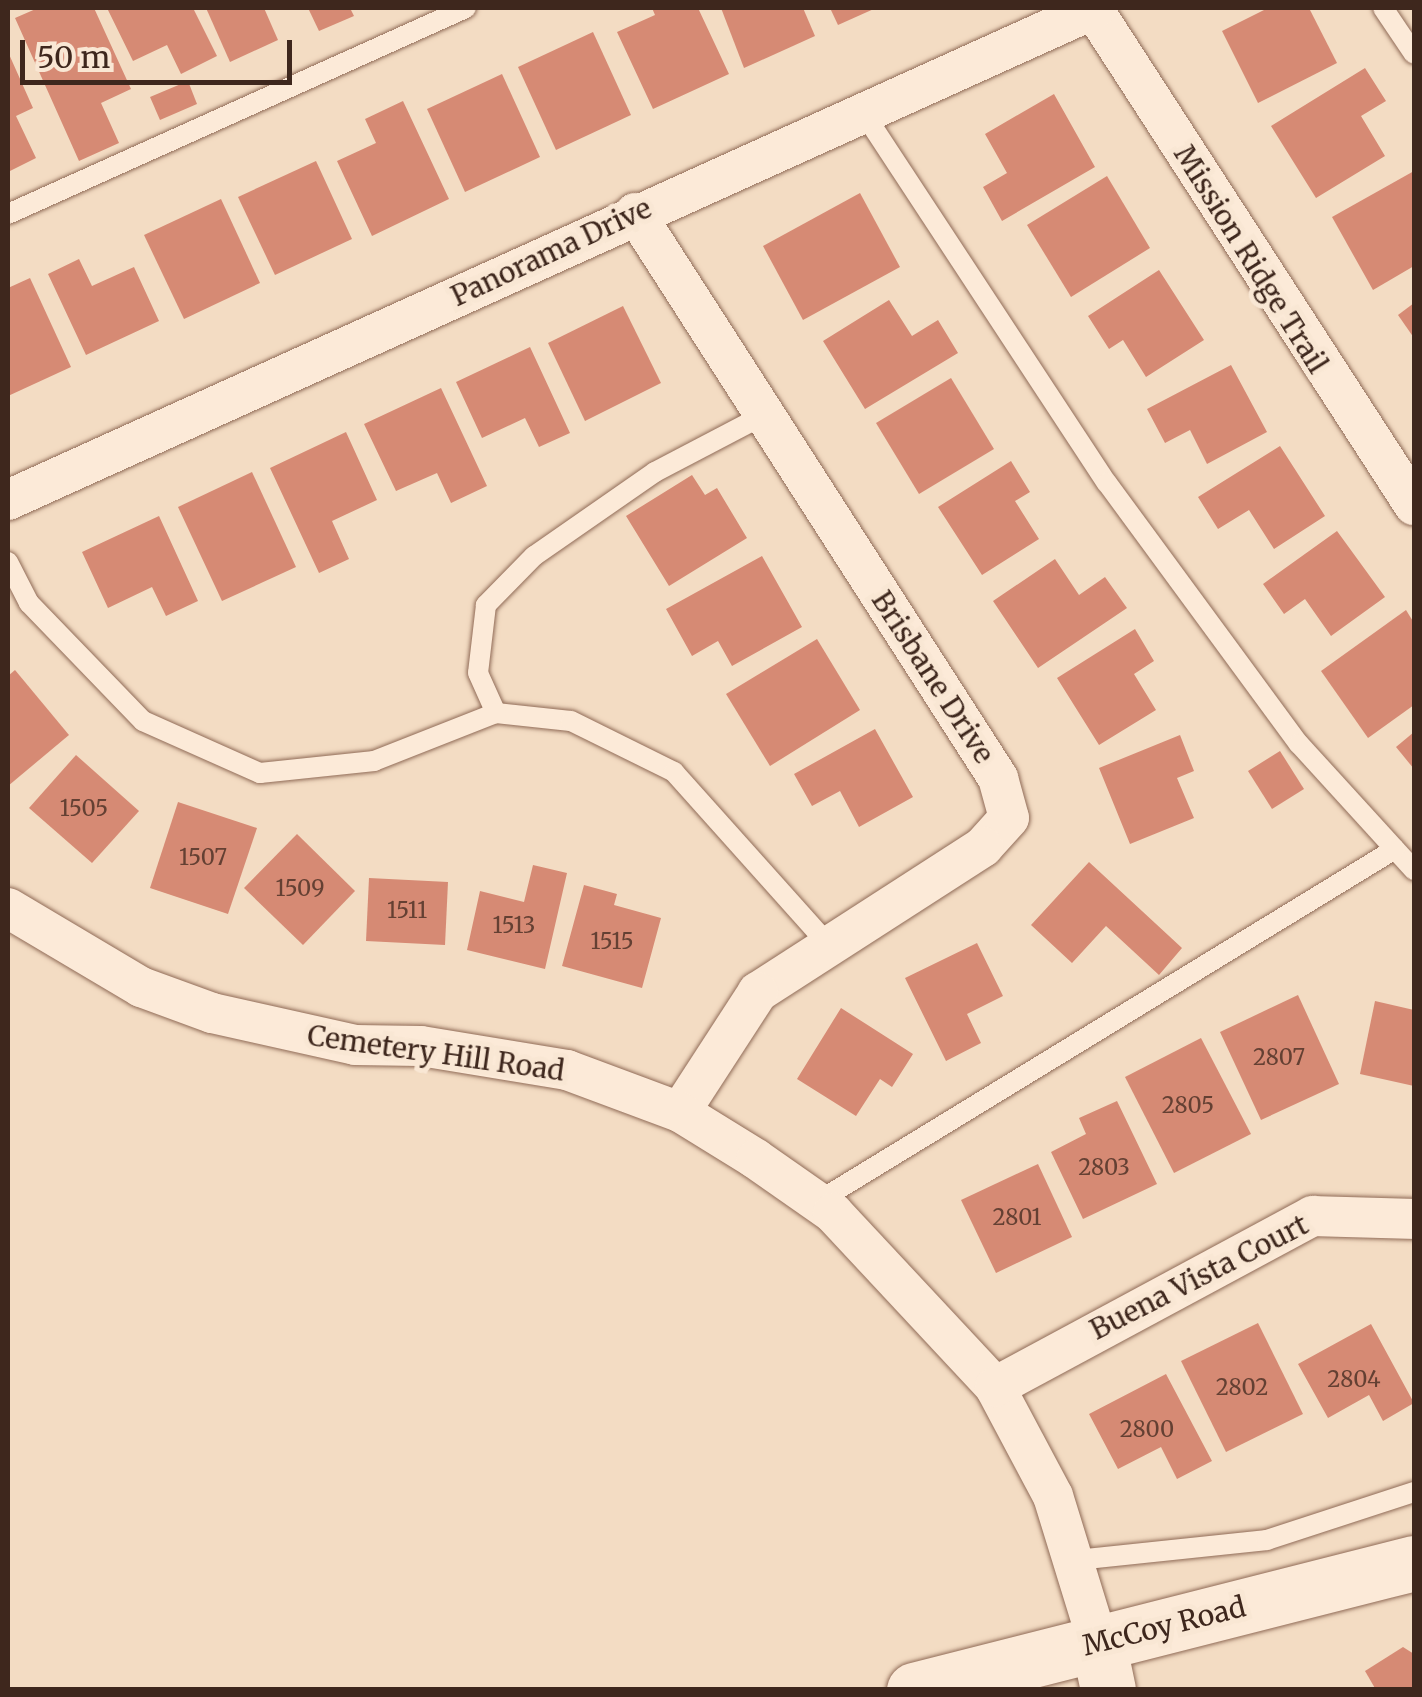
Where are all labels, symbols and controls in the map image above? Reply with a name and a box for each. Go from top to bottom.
scale bar [25,20,298,82]
text: 50 m [37,38,110,76]
street label: Mission Ridge Trail [1167,139,1335,379]
street label: Panorama Drive [446,191,656,313]
street label: Brisbane Drive [865,585,1001,769]
house number: 1505 [60,796,108,822]
house number: 1507 [179,845,227,871]
house number: 1509 [275,876,325,902]
house number: 1511 [387,898,427,924]
house number: 1513 [493,913,535,939]
house number: 1515 [590,929,634,955]
street label: Cemetery Hill Road [305,1018,567,1088]
house number: 2807 [1253,1045,1305,1071]
house number: 2805 [1162,1093,1214,1119]
house number: 2803 [1078,1155,1130,1181]
house number: 2801 [992,1205,1042,1231]
street label: Buena Vista Court [1084,1208,1314,1346]
house number: 2804 [1327,1367,1381,1393]
house number: 2802 [1216,1375,1268,1401]
house number: 2800 [1120,1417,1174,1443]
street label: McCoy Road [1079,1590,1249,1662]

